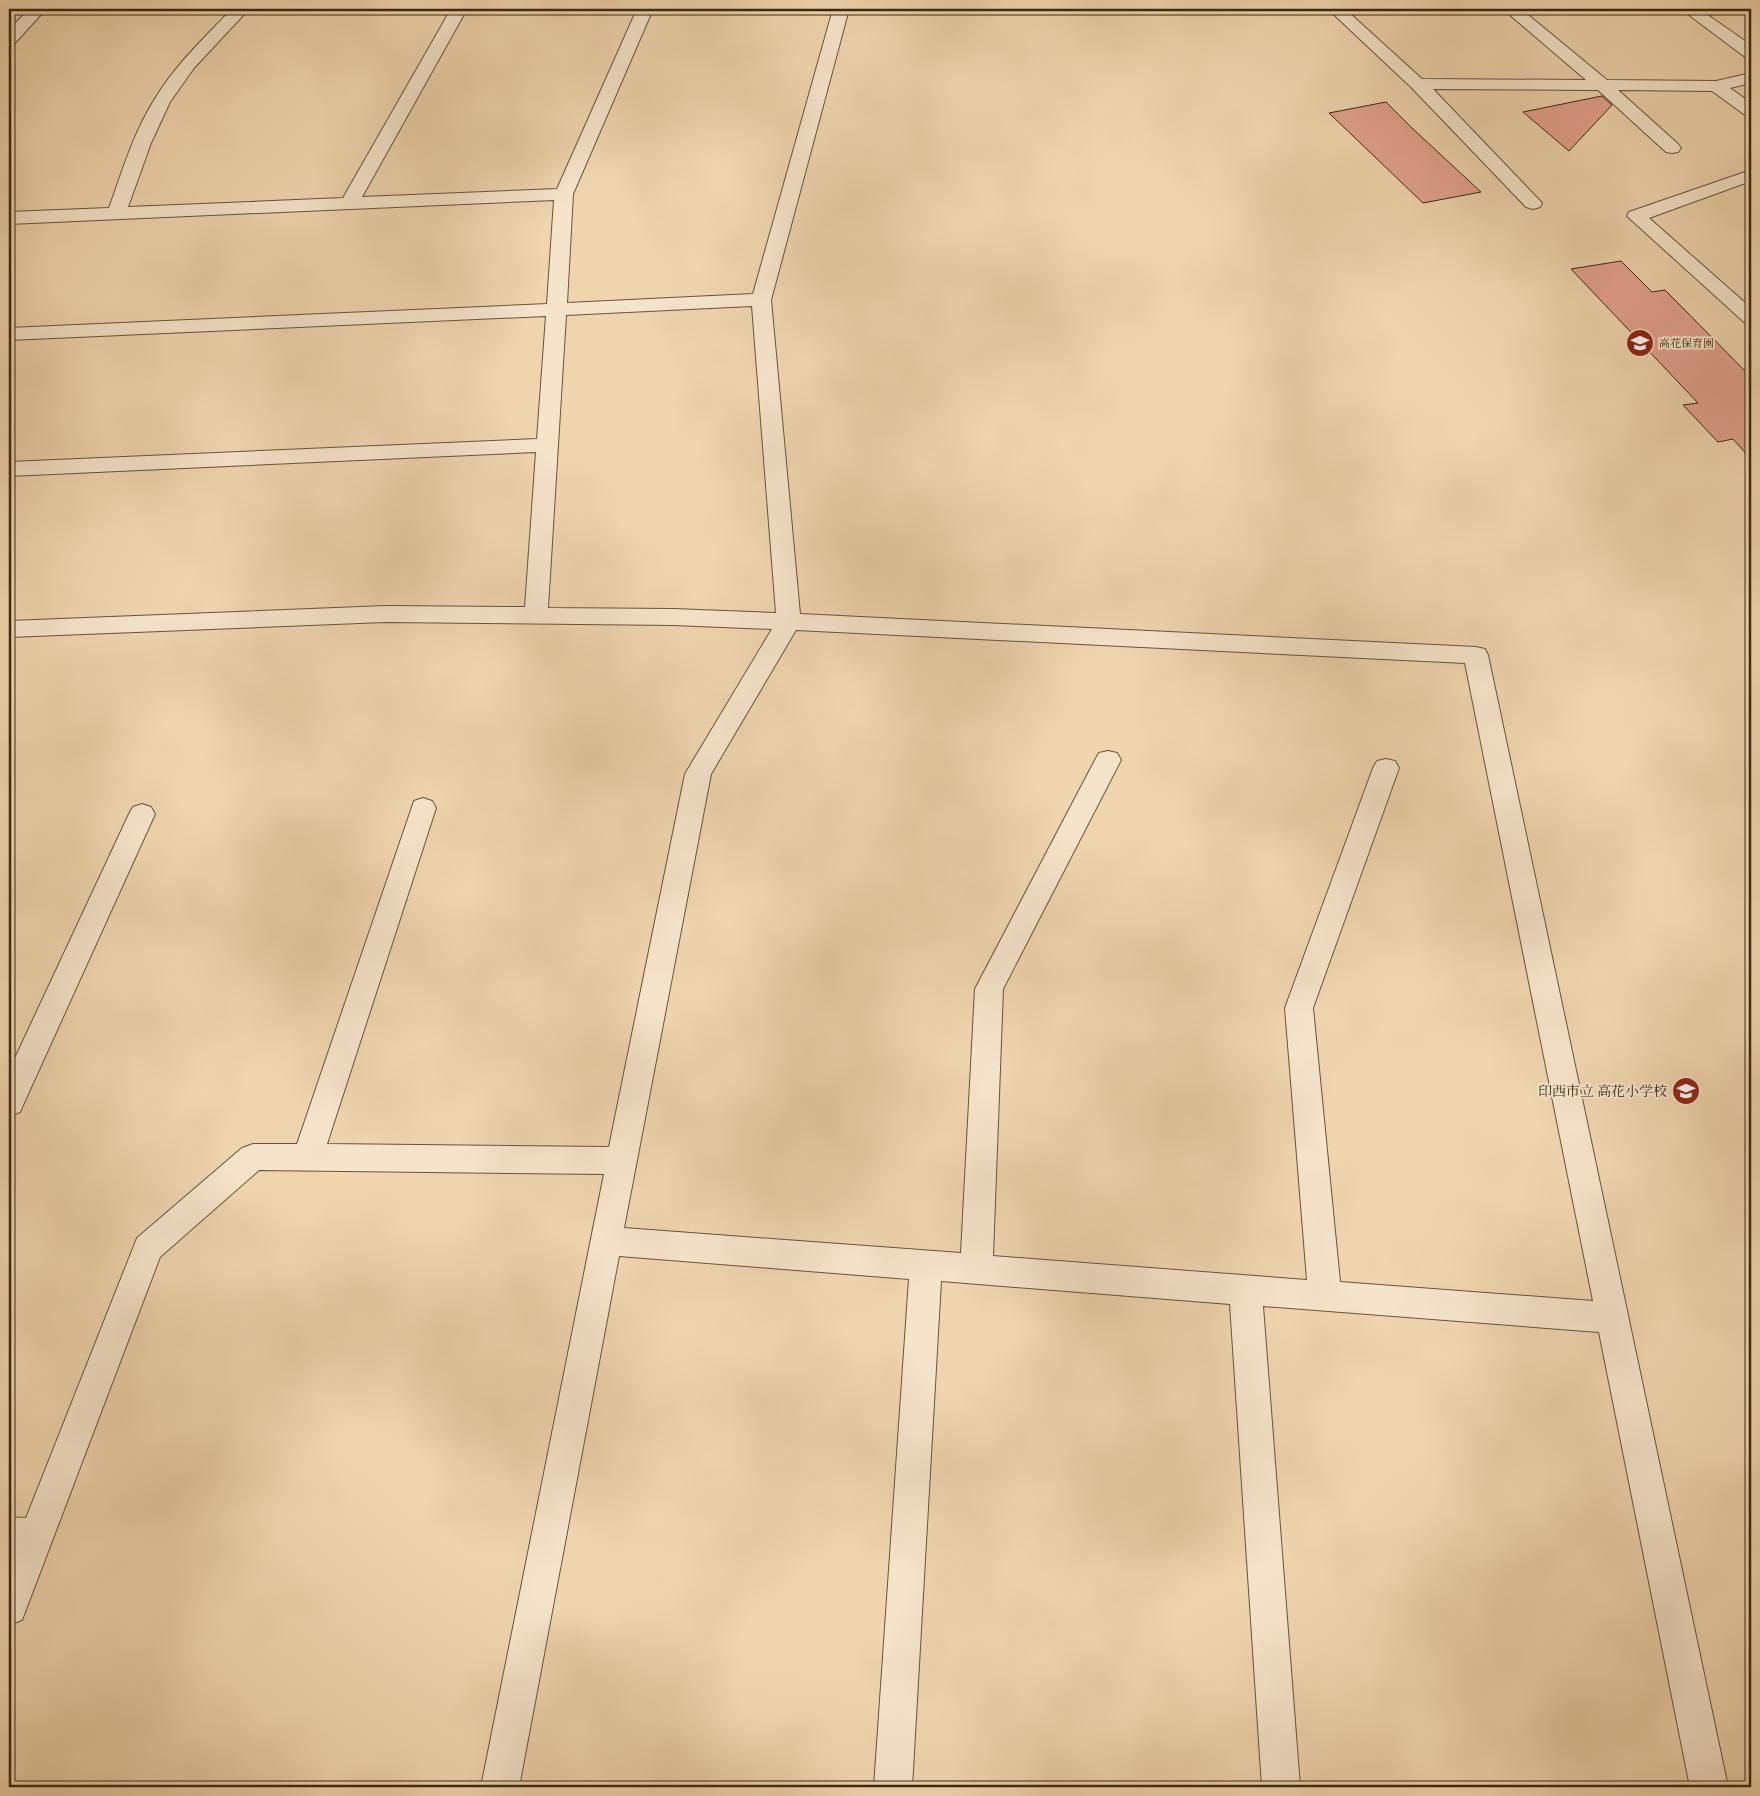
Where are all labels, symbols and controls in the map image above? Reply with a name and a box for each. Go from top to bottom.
school or university icon: 高花保育園 [1625,328,1655,358]
place label: 高花保育園 [1659,337,1714,351]
school or university icon: 印西市立 高花小学校 [1671,1076,1701,1106]
place label: 印西市立 高花小学校 [1538,1083,1667,1101]

